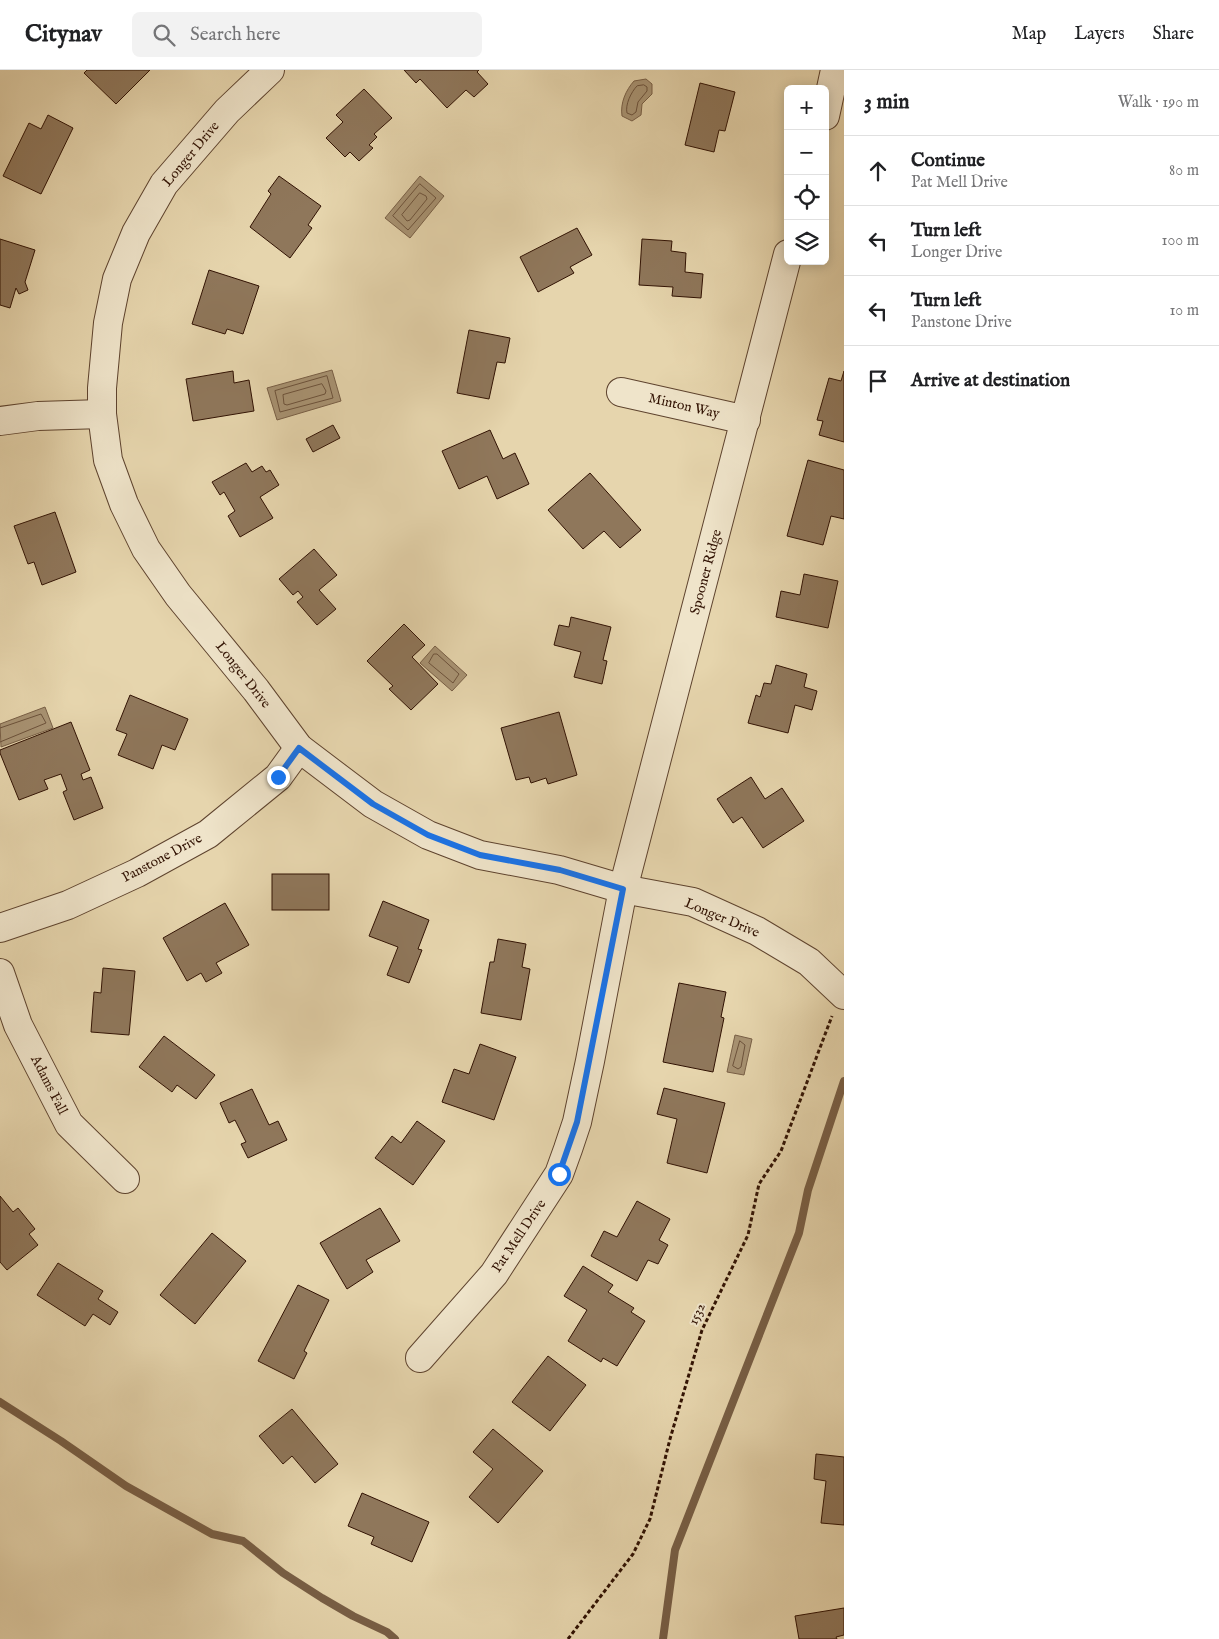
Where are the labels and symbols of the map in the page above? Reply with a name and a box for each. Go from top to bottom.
street label: Longer Drive [158,117,224,190]
street label: Minton Way [647,389,721,423]
street label: Spooner Ridge [686,527,726,617]
street label: Longer Drive [211,638,275,712]
route end [267,766,290,789]
street label: Panstone Drive [119,829,206,887]
street label: Longer Drive [682,894,763,942]
street label: Adams Fall [26,1051,72,1118]
route start [548,1163,571,1186]
street label: Pat Mell Drive [488,1195,550,1276]
street label: 1532 [684,1300,710,1328]

